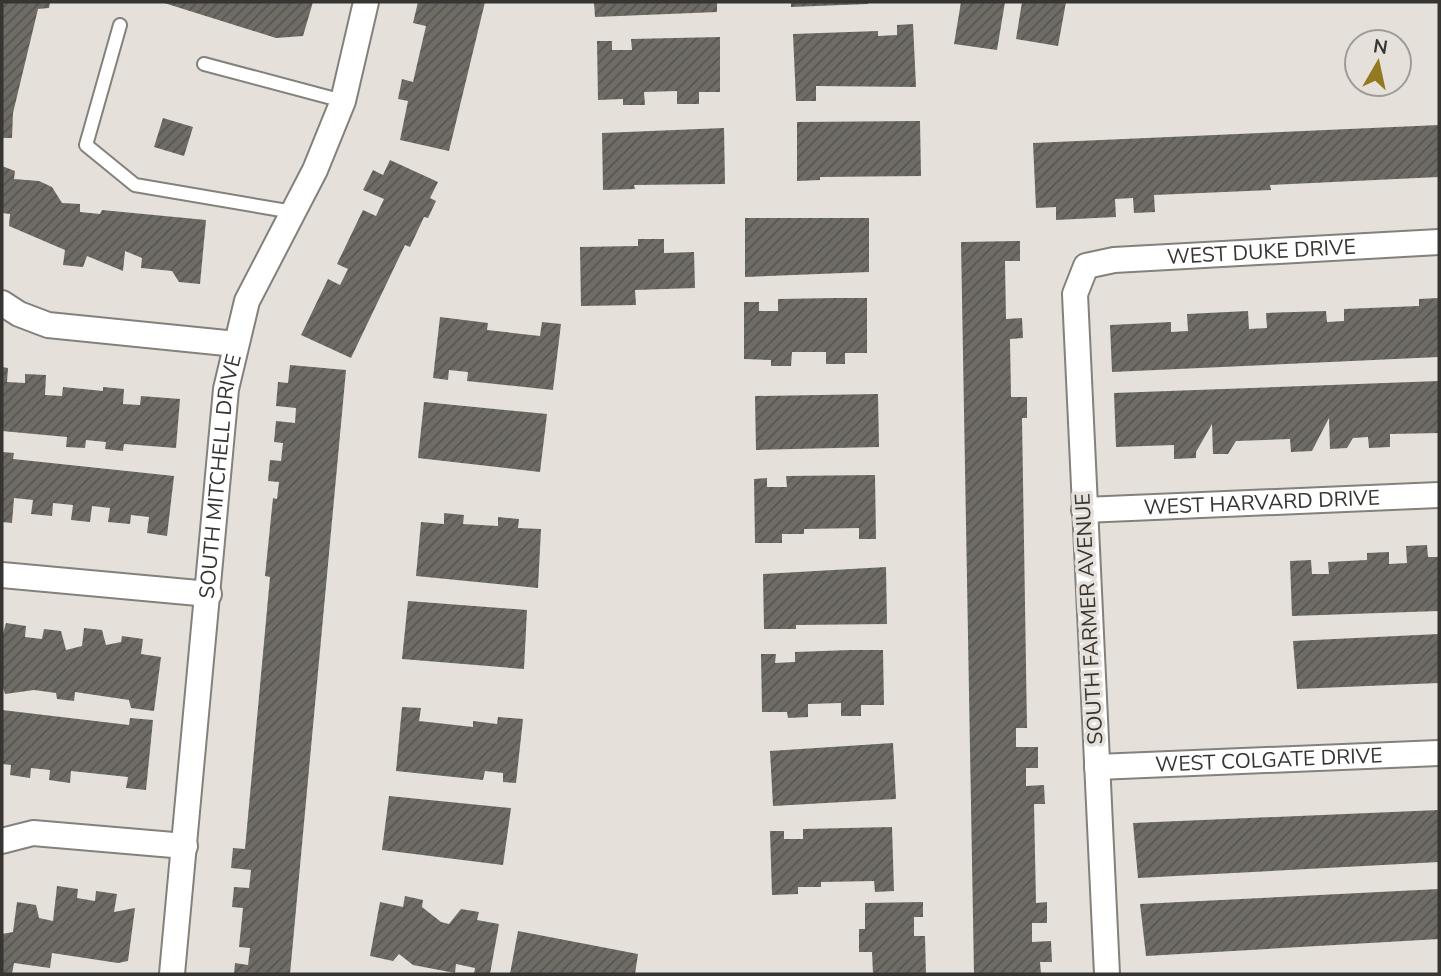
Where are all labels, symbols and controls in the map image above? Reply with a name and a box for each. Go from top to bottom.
north arrow [1343,28,1413,98]
text: N [1371,33,1390,61]
street label: WEST DUKE DRIVE [1166,233,1357,271]
street label: SOUTH MITCHELL DRIVE [193,351,248,600]
street label: WEST HARVARD DRIVE [1143,484,1381,521]
street label: SOUTH FARMER AVENUE [1068,493,1110,745]
street label: WEST COLGATE DRIVE [1155,741,1383,779]

